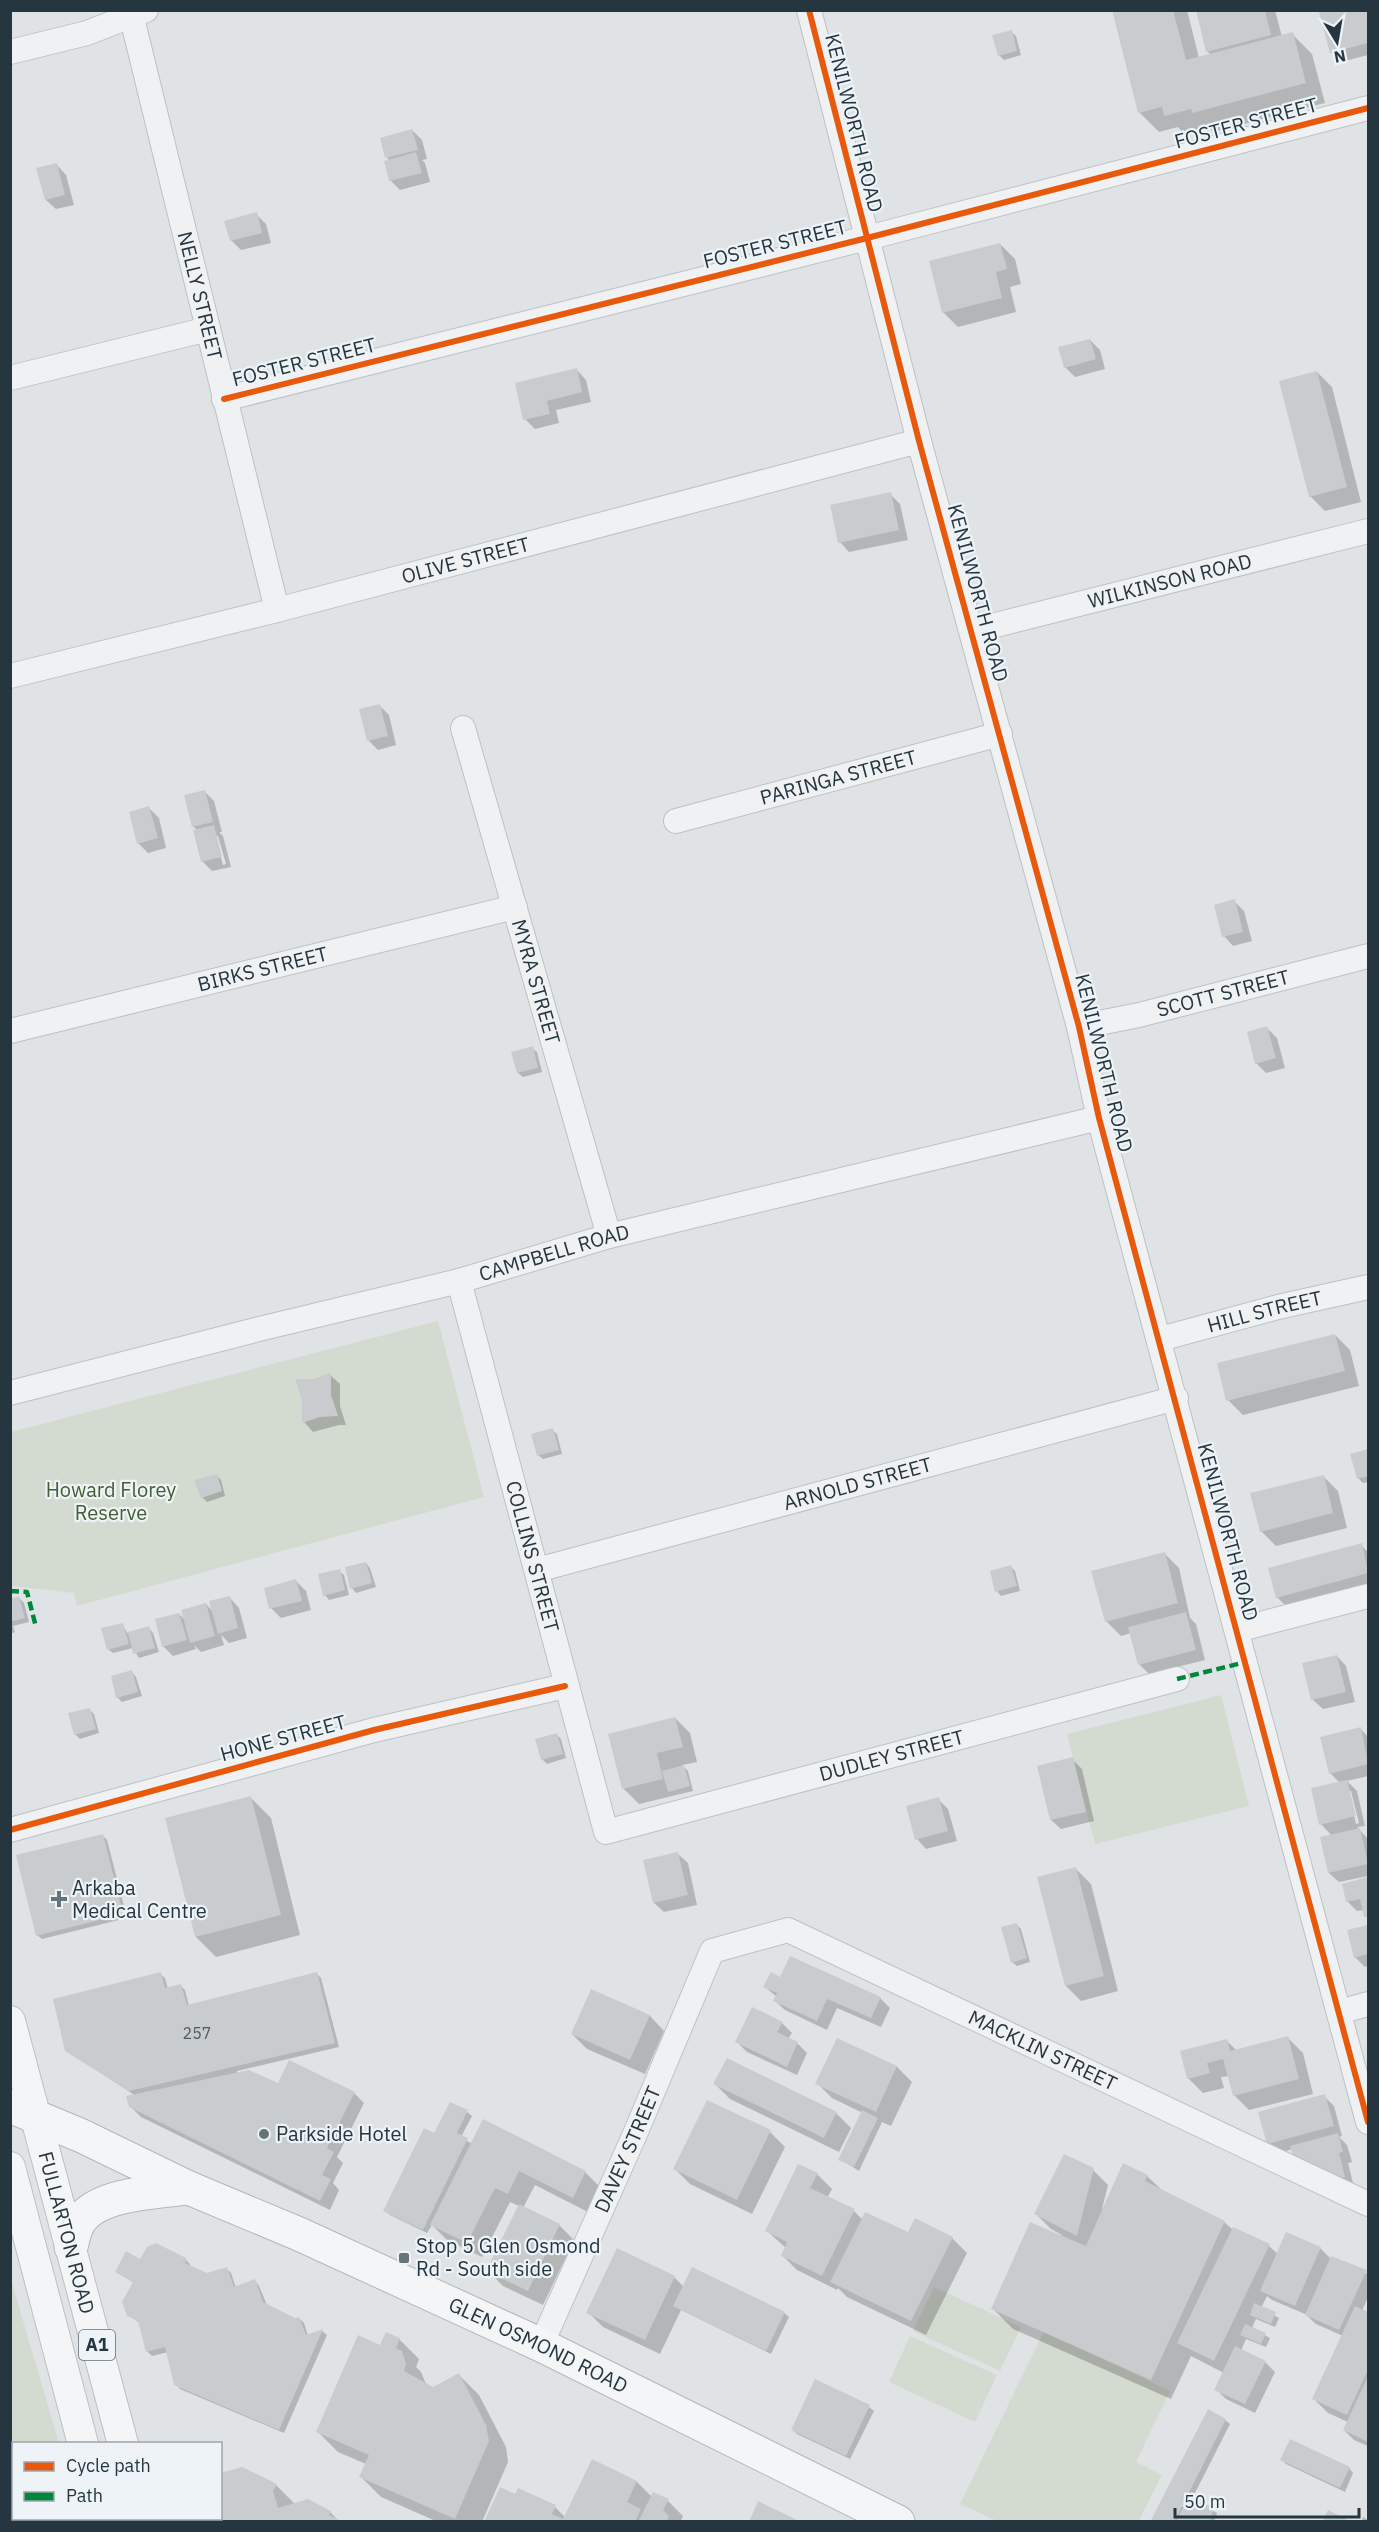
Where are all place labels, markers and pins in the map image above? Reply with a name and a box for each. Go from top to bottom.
place label: Arkaba Medical Centre [72,1874,207,1924]
marker: Arkaba Medical Centre [50,1890,68,1908]
place label: Parkside Hotel [276,2120,407,2147]
marker: Parkside Hotel [257,2127,271,2141]
place label: Stop 5 Glen Osmond Rd - South side [416,2232,601,2282]
marker: Stop 5 Glen Osmond Rd - South side [397,2251,411,2265]

